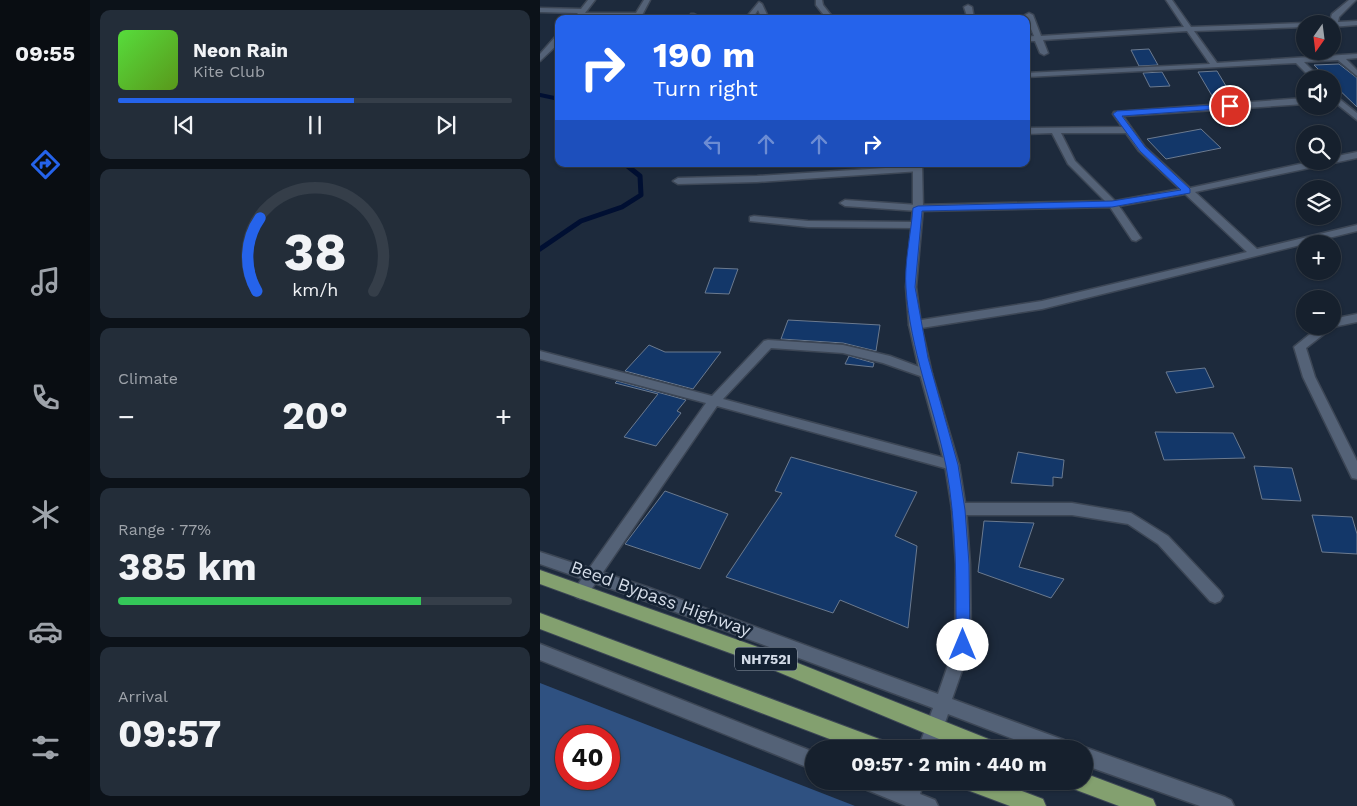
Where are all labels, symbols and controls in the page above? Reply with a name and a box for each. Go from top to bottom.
north arrow [1296,15,1341,60]
map controls [1296,15,1341,335]
text: 190 m [653,34,755,76]
icon: right [570,35,635,100]
text: Neon Rain [193,39,288,62]
text: 09:55 [15,41,75,66]
text: Kite Club [193,62,265,81]
button: sound [1296,70,1341,115]
text: Turn right [653,76,758,101]
pin [1209,85,1251,127]
icon: arrive [1216,92,1244,120]
icon: previous [170,111,198,139]
icon: pause [301,111,329,139]
icon: next [432,111,460,139]
button: search [1296,125,1341,170]
icon: left [699,130,727,158]
icon: ahead [752,130,780,158]
icon: ahead [805,130,833,158]
icon: right [858,130,886,158]
icon: directions [28,147,63,182]
button: layers [1296,180,1341,225]
text: 38 [283,222,347,283]
button: + [1296,235,1341,280]
icon: music [28,264,63,299]
text: km/h [292,279,338,300]
button: − [1296,290,1341,335]
text: Climate [118,369,178,388]
icon: phone [28,380,63,415]
text: 20° [282,394,348,438]
text: − [118,400,135,433]
text: + [495,400,512,433]
icon: climate [28,497,63,532]
text: Range · 77% [118,520,211,539]
text: 385 km [118,545,257,589]
street label: Beed Bypass Highway [568,556,755,641]
icon: car [28,614,63,649]
position arrow [936,618,988,670]
road number: NH752I [735,648,797,671]
text: Arrival [118,687,168,706]
text: 09:57 [118,712,221,756]
speed limit sign: 40 [555,725,620,790]
icon: filters [28,730,63,765]
text: 09:57 · 2 min · 440 m [851,753,1047,776]

